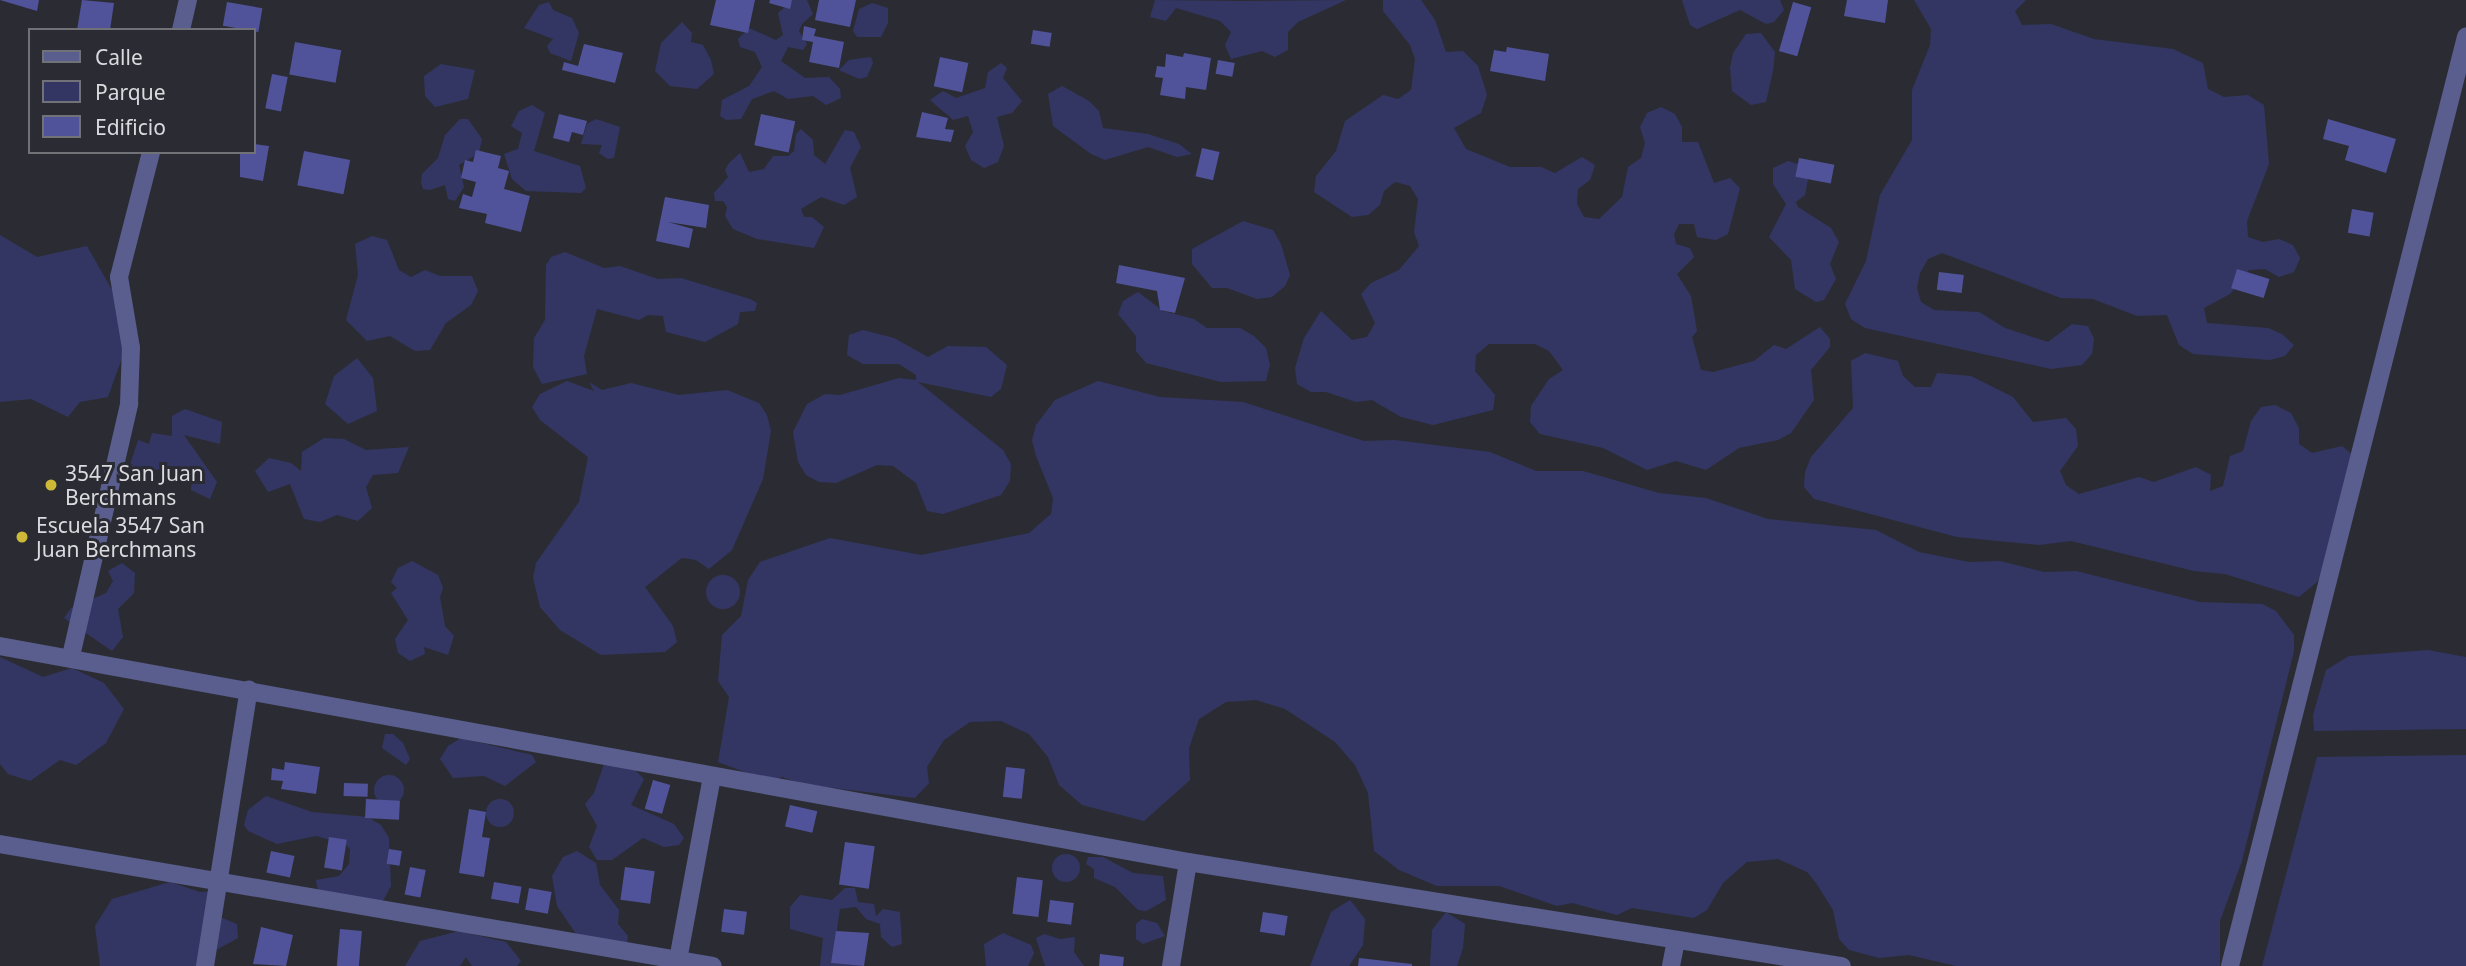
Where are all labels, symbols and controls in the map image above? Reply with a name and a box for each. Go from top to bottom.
legend [28,28,256,154]
text: Calle [95,43,143,71]
text: Parque [95,78,165,106]
text: Edificio [95,113,166,141]
place label: 3547 San Juan Berchmans [65,460,204,510]
marker: 3547 San Juan Berchmans [43,477,59,493]
place label: Escuela 3547 San Juan Berchmans [36,512,205,562]
marker: Escuela 3547 San Juan Berchmans [14,529,30,545]

